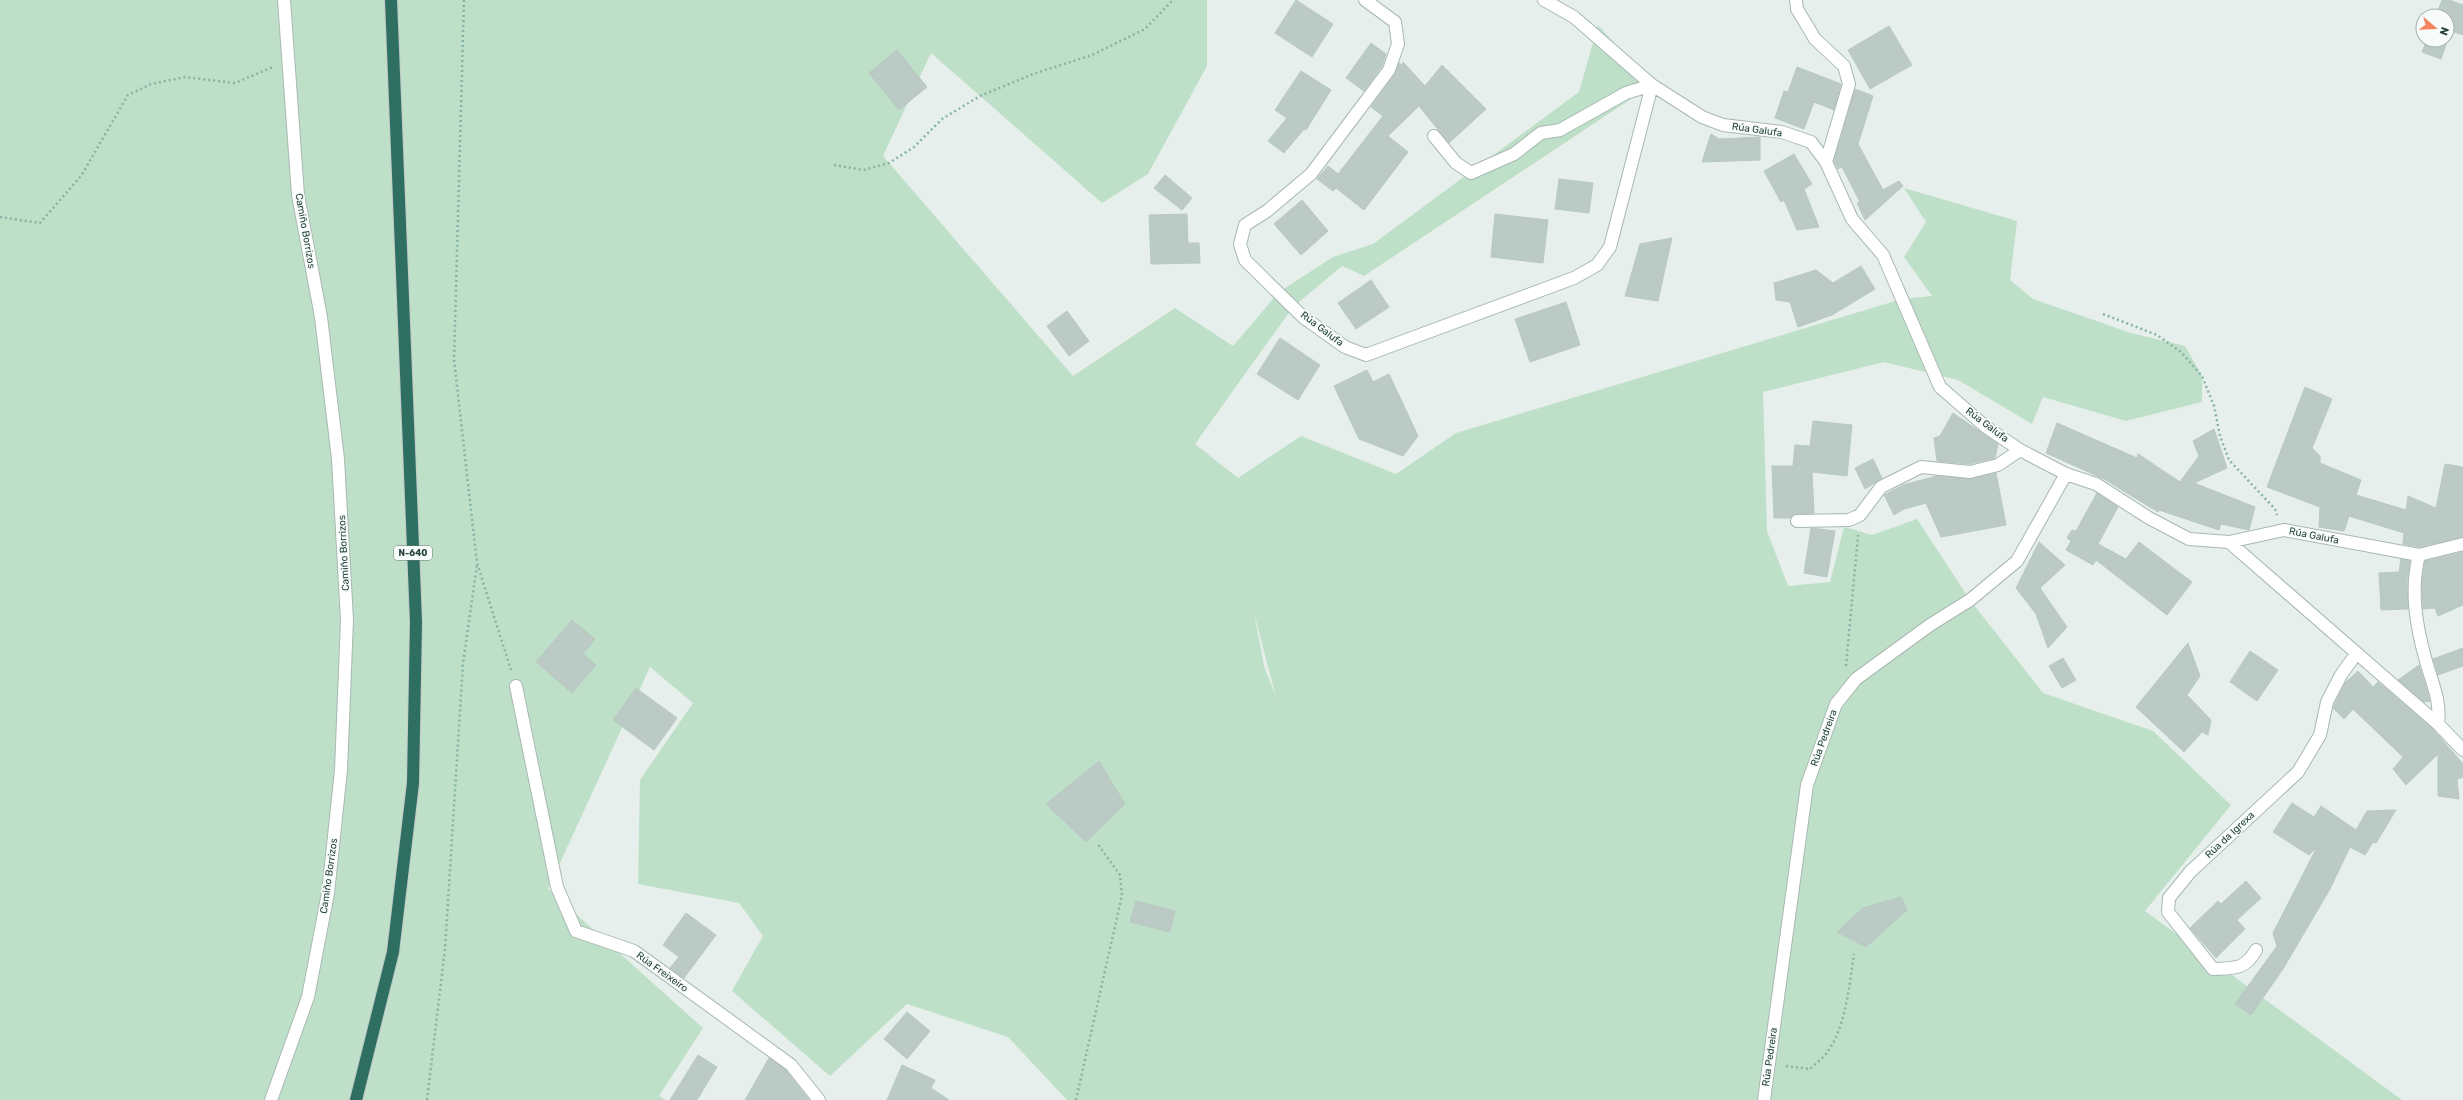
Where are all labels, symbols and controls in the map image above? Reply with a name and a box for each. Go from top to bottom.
north arrow [2415,8,2455,48]
text: N [2437,25,2451,37]
street label: Rúa Galufa [1731,121,1783,139]
street label: Camiño Borrizos [292,193,318,269]
street label: Rúa Galufa [1298,309,1346,349]
street label: Rúa Galufa [1963,405,2011,445]
street label: Camiño Borrizos [336,515,352,591]
street label: Rúa Galufa [2288,525,2340,547]
road number: N-640 [394,546,432,560]
street label: Rúa Pedreira [1808,708,1840,768]
street label: Rúa da Igrexa [2203,809,2257,861]
street label: Camiño Borrizos [318,838,340,914]
street label: Rúa Freixeiro [634,949,690,995]
street label: Rúa Pedreira [1760,1027,1780,1087]

